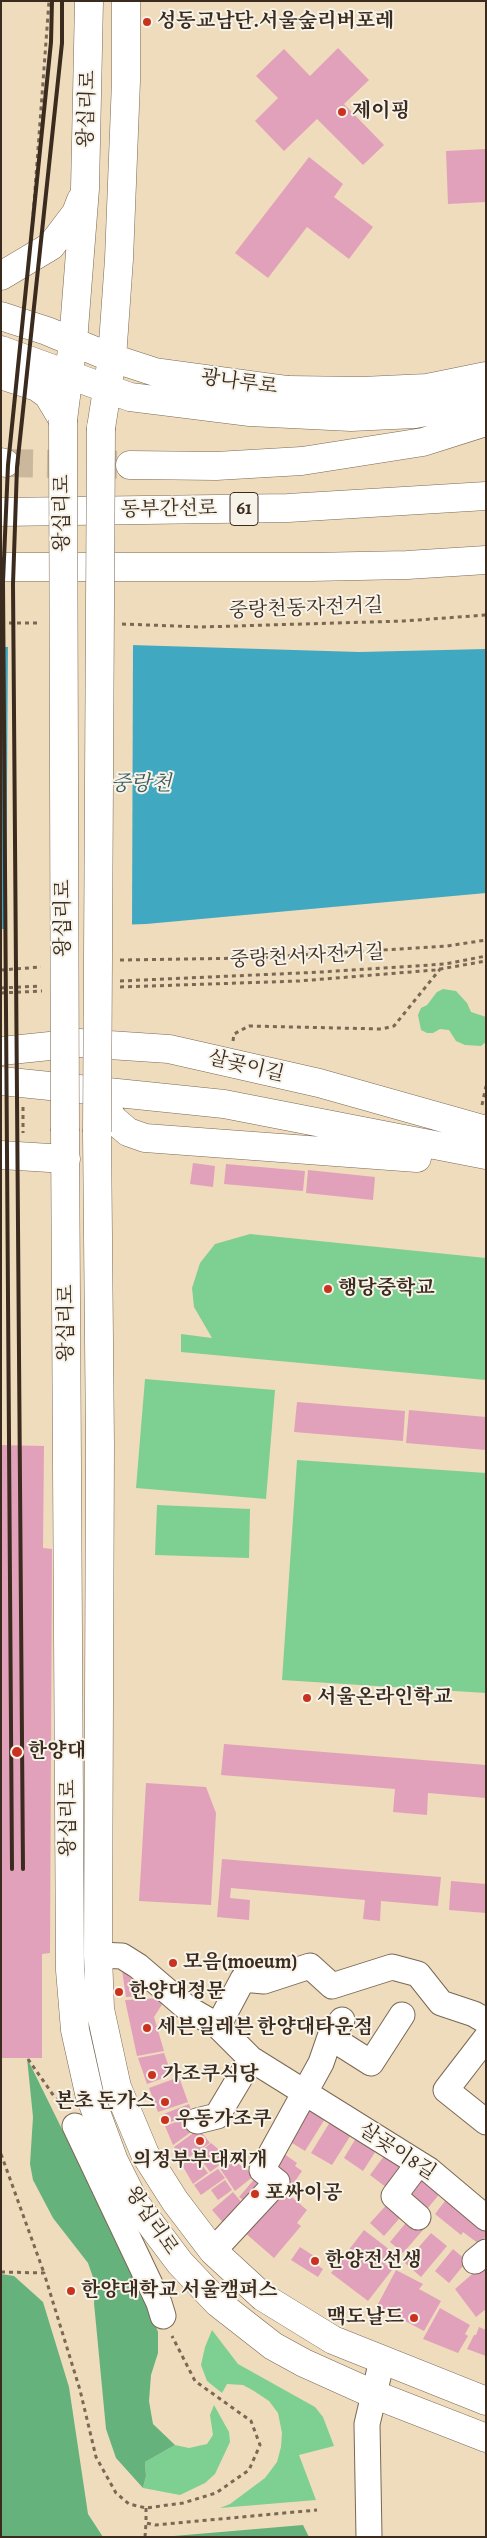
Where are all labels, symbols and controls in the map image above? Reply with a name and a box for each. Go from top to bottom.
place label: 성동교남단.서울숲리버포레 [157,10,394,34]
marker: 성동교남단.서울숲리버포레 [141,16,153,28]
street label: 왕십리로 [75,70,101,148]
place label: 제이핑 [352,100,410,124]
marker: 제이핑 [336,106,348,118]
street label: 광나루로 [199,366,279,400]
street label: 왕십리로 [51,474,75,552]
road number: 61 [230,492,258,526]
street label: 동부간선로 [120,497,218,523]
street label: 중랑천동자전거길 [228,594,384,624]
water label: 중랑천 [111,772,171,798]
street label: 왕십리로 [52,879,76,957]
street label: 중랑천서자전거길 [229,941,385,973]
street label: 살곶이길 [206,1047,286,1087]
place label: 행당중학교 [338,1277,435,1301]
marker: 행당중학교 [322,1283,334,1295]
street label: 왕십리로 [55,1284,79,1362]
place label: 서울온라인학교 [317,1686,452,1710]
marker: 서울온라인학교 [301,1692,313,1704]
place label: 한양대 [28,1740,86,1764]
marker: 한양대 [10,1745,24,1759]
street label: 왕십리로 [57,1779,81,1857]
place label: 모음(moeum) [183,1951,297,1975]
marker: 모음(moeum) [167,1957,179,1969]
place label: 한양대정문 [129,1980,226,2004]
marker: 한양대정문 [113,1986,125,1998]
place label: 세븐일레븐 한양대타운점 [157,2016,373,2040]
marker: 세븐일레븐 한양대타운점 [141,2022,153,2034]
place label: 가조쿠식당 [162,2063,259,2087]
marker: 가조쿠식당 [146,2069,158,2081]
place label: 본초 돈가스 [55,2090,155,2114]
marker: 본초 돈가스 [159,2096,171,2108]
place label: 우동가조쿠 [175,2108,272,2132]
marker: 우동가조쿠 [159,2114,171,2126]
street label: 살곶이8길 [354,2118,440,2186]
marker: 의정부부대찌개 [194,2135,206,2147]
place label: 의정부부대찌개 [132,2149,268,2173]
street label: 왕십리로 [119,2182,183,2260]
place label: 포싸이공 [265,2182,342,2206]
marker: 포싸이공 [249,2188,261,2200]
place label: 한양전선생 [325,2249,422,2273]
marker: 한양전선생 [309,2255,321,2267]
place label: 한양대학교 서울캠퍼스 [81,2279,278,2303]
marker: 한양대학교 서울캠퍼스 [65,2285,77,2297]
place label: 맥도날드 [327,2306,404,2330]
marker: 맥도날드 [408,2312,420,2324]

